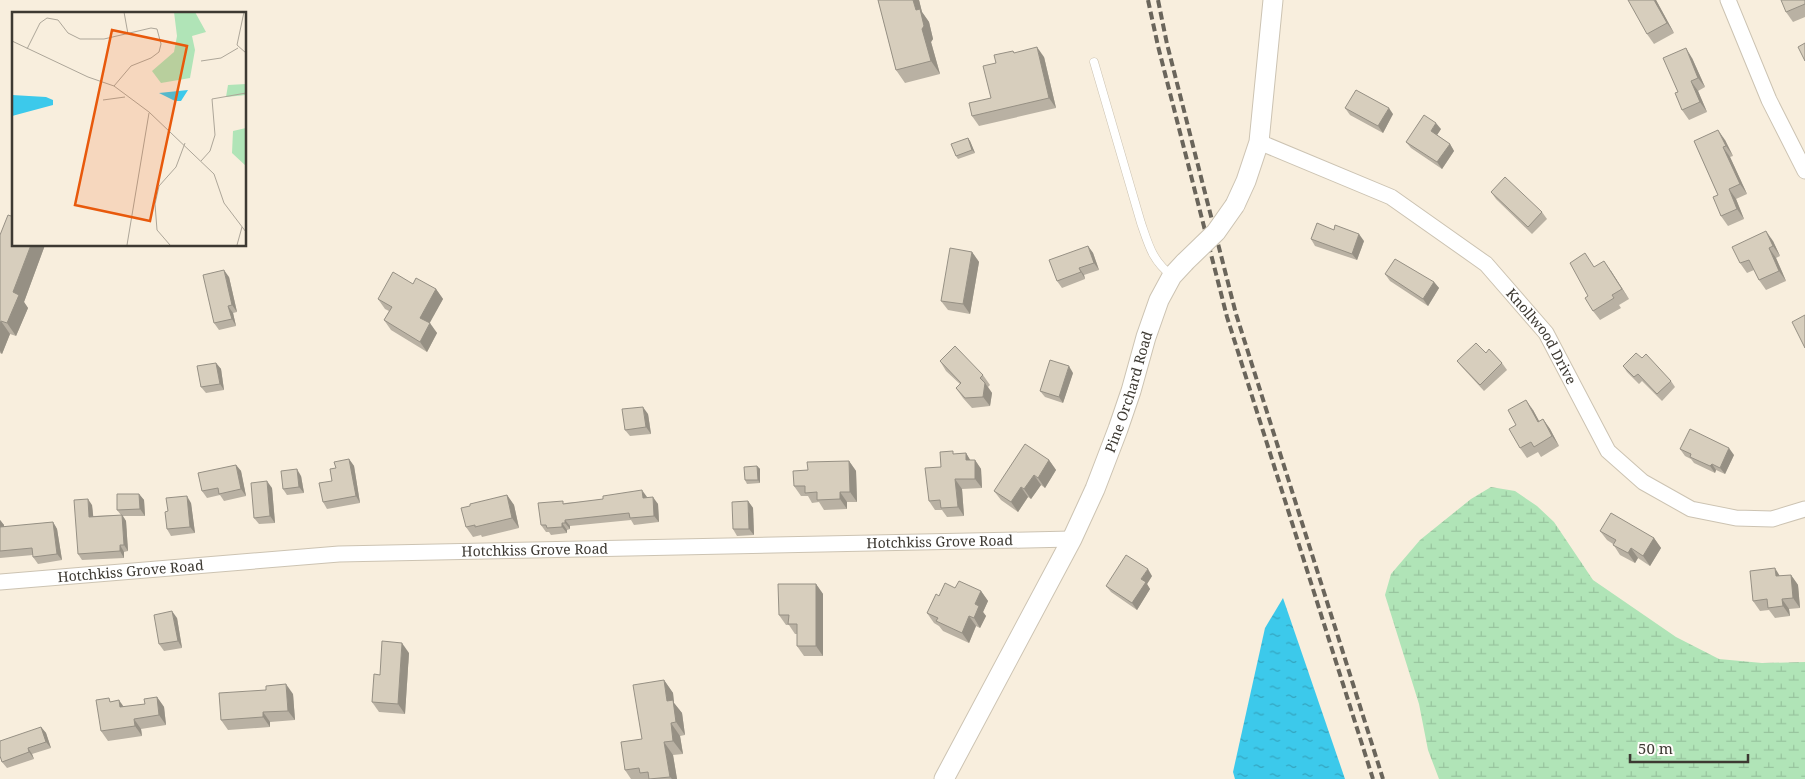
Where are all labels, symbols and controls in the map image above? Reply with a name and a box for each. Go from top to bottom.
inset map [12,12,246,246]
street label: Knollwood Drive [1502,284,1581,387]
street label: Pine Orchard Road [1100,328,1157,455]
street label: Hotchkiss Grove Road [866,530,1014,552]
street label: Hotchkiss Grove Road [461,538,609,560]
street label: Hotchkiss Grove Road [57,555,205,586]
scale bar [1630,732,1748,764]
text: 50 m [1638,738,1673,758]

